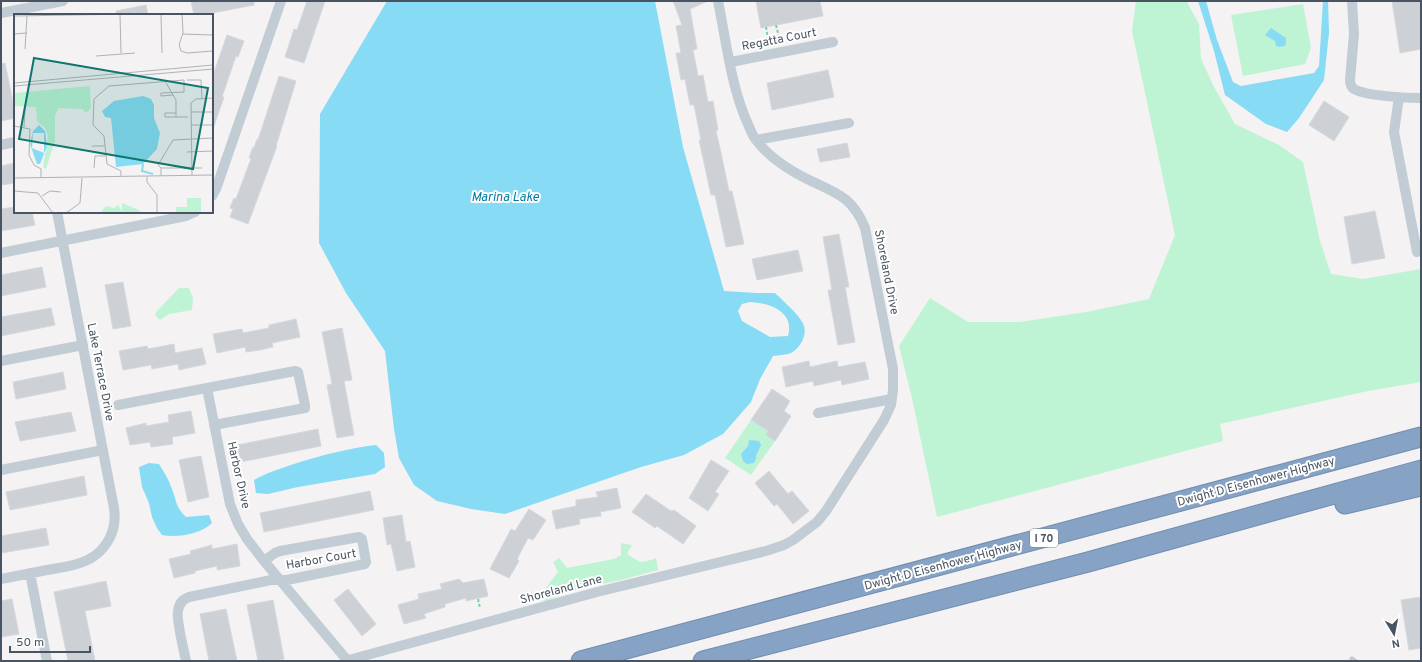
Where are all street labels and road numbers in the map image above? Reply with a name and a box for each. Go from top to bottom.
street label: Regatta Court [740,25,818,55]
street label: Shoreland Drive [870,228,902,316]
street label: Lake Terrace Drive [83,322,117,423]
street label: Harbor Drive [223,440,254,510]
street label: Dwight D Eisenhower Highway [1176,453,1337,511]
road number: I 70 [1030,529,1058,547]
street label: Dwight D Eisenhower Highway [863,537,1024,595]
street label: Harbor Court [285,546,357,574]
street label: Shoreland Lane [518,571,604,609]

